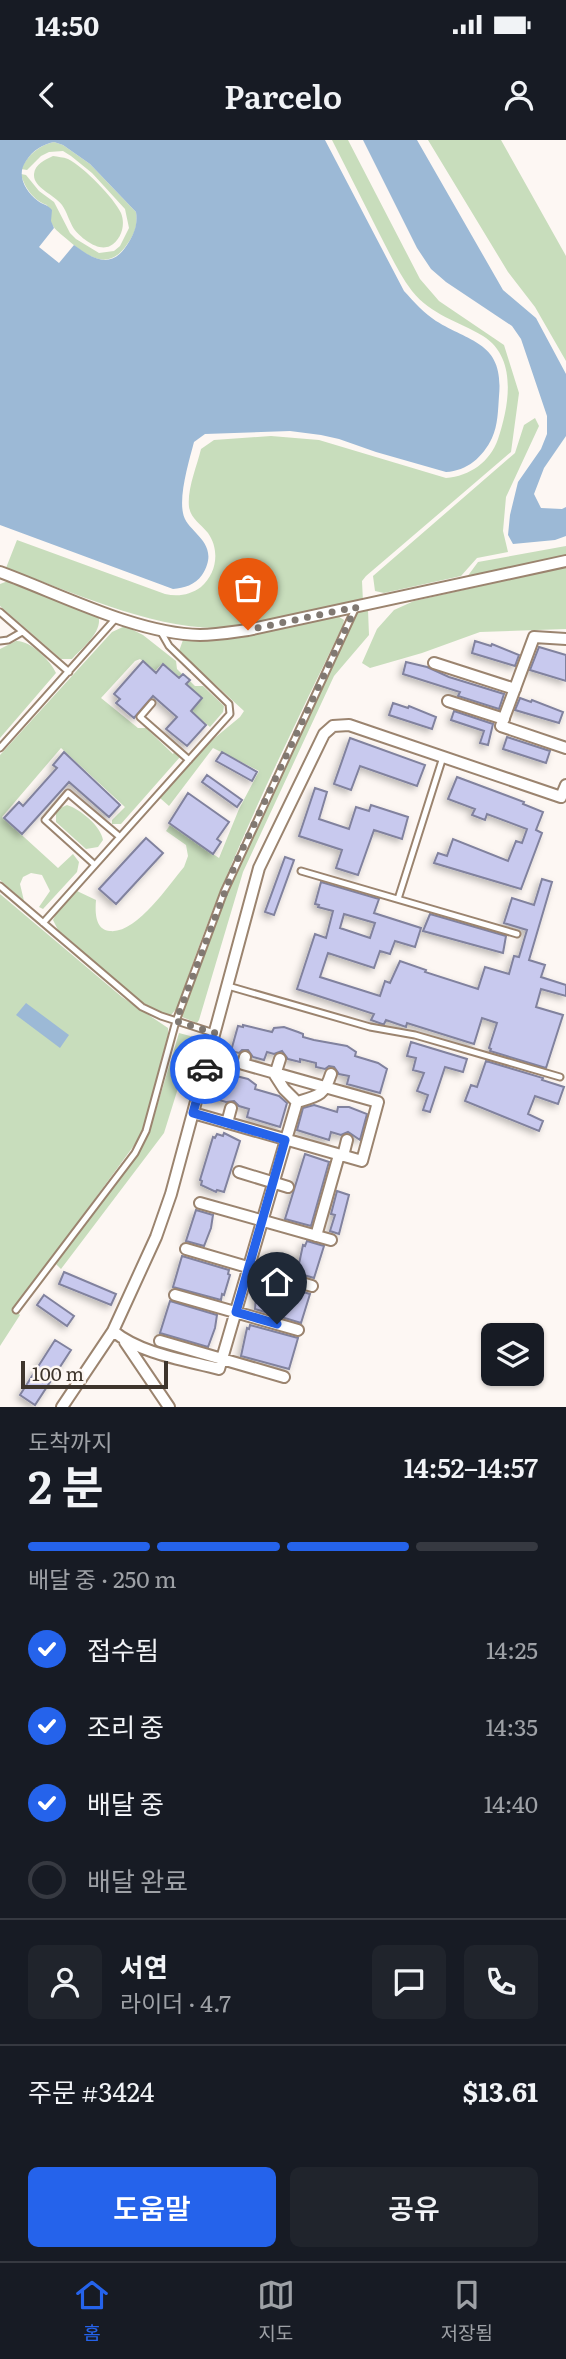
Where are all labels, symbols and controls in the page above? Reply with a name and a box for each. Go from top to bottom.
text: 14:50 [35,5,99,44]
text: Parcelo [224,71,342,119]
icon: back [28,76,66,114]
icon: person [500,76,538,114]
pin [218,558,278,630]
icon: bag [229,569,267,607]
courier [170,1034,240,1104]
icon: car [186,1050,224,1088]
pin [247,1252,307,1324]
icon: home [258,1263,296,1301]
map controls [481,1323,544,1386]
button: layers [481,1323,544,1386]
scale bar [21,1358,168,1390]
text: 100 m [32,1359,84,1387]
text: 도착까지 [28,1424,113,1458]
text: 14:52–14:57 [404,1447,538,1486]
text: 2 분 [28,1450,104,1518]
text: 배달 중 · 250 m [28,1561,177,1595]
text: 접수됨 [87,1629,159,1668]
icon: check [28,1630,66,1668]
text: 14:25 [486,1632,538,1666]
text: 조리 중 [87,1706,164,1745]
icon: check [28,1707,66,1745]
text: 14:35 [485,1709,538,1743]
text: 배달 중 [87,1783,164,1822]
icon: check [28,1784,66,1822]
text: 14:40 [484,1786,538,1820]
text: 배달 완료 [87,1860,188,1899]
button: person [28,1945,102,2019]
button: chat [372,1945,446,2019]
button: phone [464,1945,538,2019]
text: 서연 [120,1946,168,1985]
text: 라이더 · 4.7 [120,1985,231,2019]
text: 주문 #3424 [28,2071,154,2110]
text: $13.61 [463,2071,538,2110]
button: 도움말 [28,2167,276,2247]
button: 공유 [290,2167,538,2247]
tab: 홈 [73,2276,111,2346]
tab: 지도 [257,2276,295,2346]
tab: 저장됨 [441,2276,493,2346]

